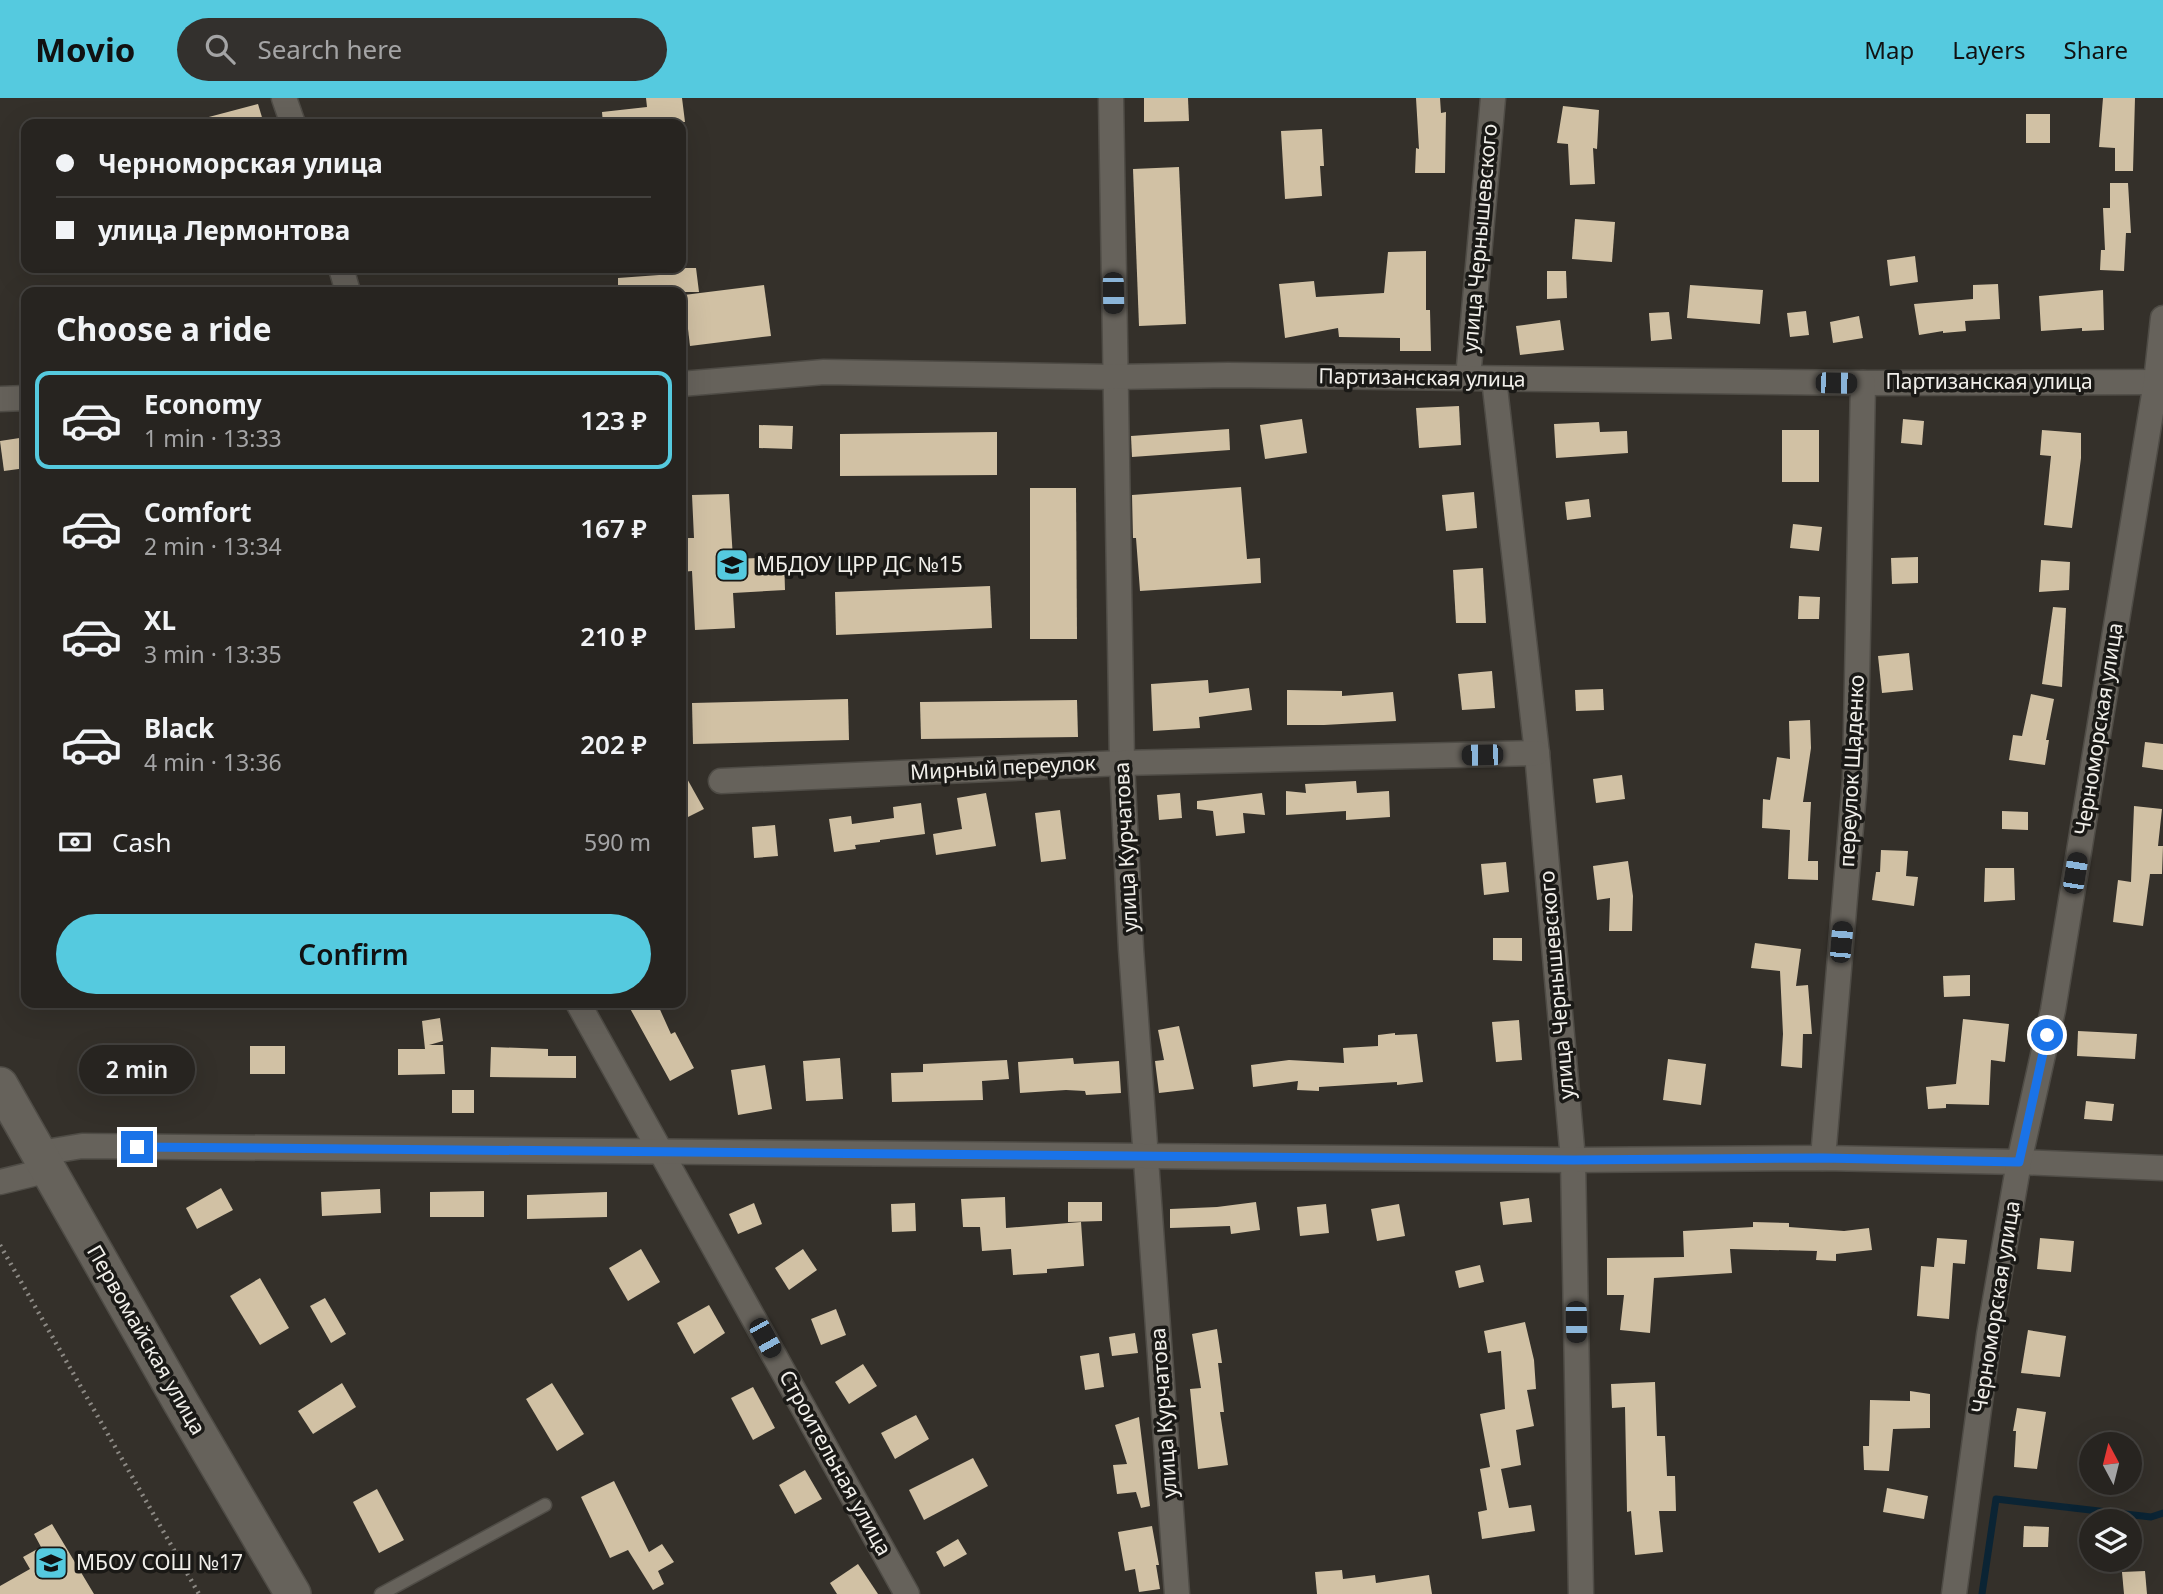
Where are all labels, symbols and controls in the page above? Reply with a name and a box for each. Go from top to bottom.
search box [177,18,667,81]
text: Movio [35,27,135,72]
icon: search [201,30,239,68]
text: Search here [257,31,402,67]
text: Map [1864,33,1914,66]
text: Layers [1952,33,2026,66]
text: Share [2064,33,2128,66]
street label: улица Чернышевского [1455,122,1503,353]
text: Черноморская улица [98,145,383,181]
text: улица Лермонтова [98,212,350,248]
car [1103,272,1124,314]
text: Choose a ride [56,307,272,350]
street label: Партизанская улица [1318,361,1526,393]
street label: Партизанская улица [1885,367,2093,395]
car [1815,372,1858,394]
text: Economy [144,386,262,422]
icon: car [60,389,123,452]
text: 123 ₽ [580,402,647,438]
text: 1 min · 13:33 [144,422,282,454]
text: Comfort [144,494,252,530]
icon: car [60,497,123,560]
text: 167 ₽ [580,510,647,546]
text: 2 min · 13:34 [144,530,282,562]
school or university icon: МБДОУ ЦРР ДС №15 [713,546,751,584]
place label: МБДОУ ЦРР ДС №15 [756,550,963,578]
text: XL [144,602,176,638]
icon: car [60,605,123,668]
text: 210 ₽ [580,618,647,654]
street label: Черноморская улица [2067,620,2129,837]
text: 3 min · 13:35 [144,638,282,670]
street label: переулок Щаденко [1832,674,1870,868]
text: Black [144,710,214,746]
icon: car [60,713,123,776]
text: 202 ₽ [580,726,647,762]
car [1461,744,1504,766]
text: 4 min · 13:36 [144,746,282,778]
street label: Мирный переулок [909,748,1096,786]
street label: улица Курчатова [1107,761,1143,933]
icon: cash [56,823,94,861]
text: Cash [112,824,172,860]
text: 590 m [584,826,651,858]
car [2062,851,2089,895]
street label: улица Чернышевского [1532,870,1580,1101]
button: Confirm [56,914,651,994]
car [1829,920,1854,964]
route start [2031,1019,2063,1051]
callout: 2 min [79,1046,195,1094]
text: 2 min [106,1053,168,1085]
route end [121,1131,153,1163]
street label: Черноморская улица [1964,1198,2026,1415]
street label: Первомайская улица [81,1239,213,1440]
car [1566,1301,1587,1343]
car [746,1315,785,1361]
street label: улица Курчатова [1143,1327,1183,1499]
street label: Строительная улица [773,1365,899,1560]
north arrow [2079,1432,2142,1494]
map controls [2079,1432,2142,1572]
button: layers [2079,1509,2142,1572]
school or university icon: МБОУ СОШ №17 [32,1544,70,1582]
place label: МБОУ СОШ №17 [76,1548,243,1576]

